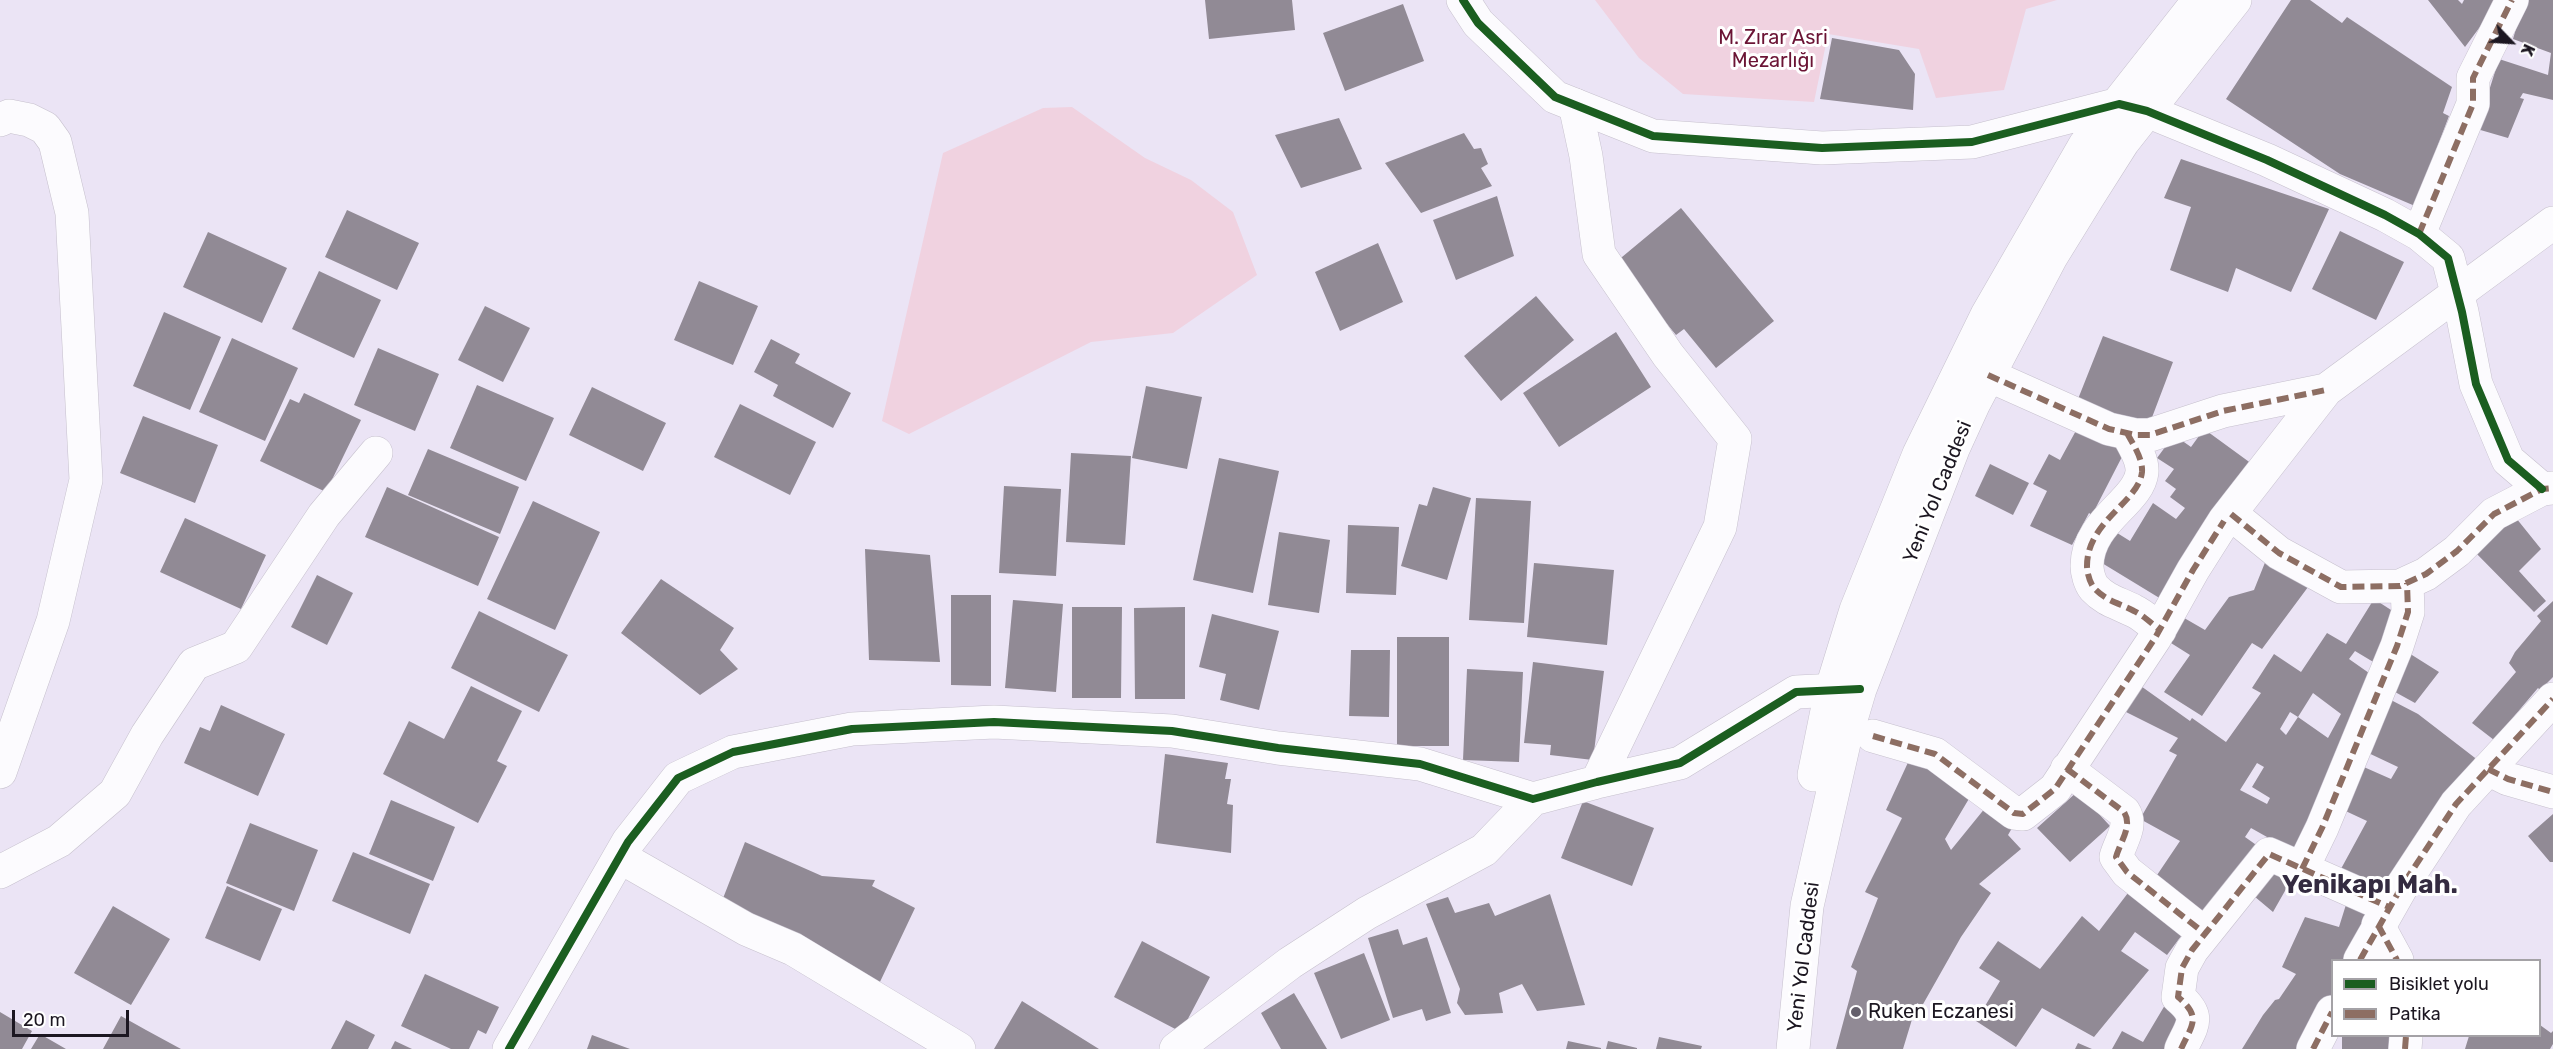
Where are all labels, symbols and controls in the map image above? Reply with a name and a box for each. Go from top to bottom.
north arrow [2481,12,2541,72]
park label: M. Zırar Asri Mezarlığı [1718,26,1828,73]
text: K [2517,41,2539,59]
street label: Yeni Yol Caddesi [1899,417,1977,567]
district label: Yenikapı Mah. [2282,869,2458,901]
street label: Yeni Yol Caddesi [1783,880,1825,1034]
legend [2331,959,2541,1037]
text: Bisiklet yolu [2389,973,2489,995]
scale bar [15,998,132,1036]
place label: Ruken Eczanesi [1868,1000,2014,1024]
text: Patika [2389,1003,2441,1025]
marker: Ruken Eczanesi [1849,1005,1863,1019]
text: 20 m [23,1009,65,1031]

